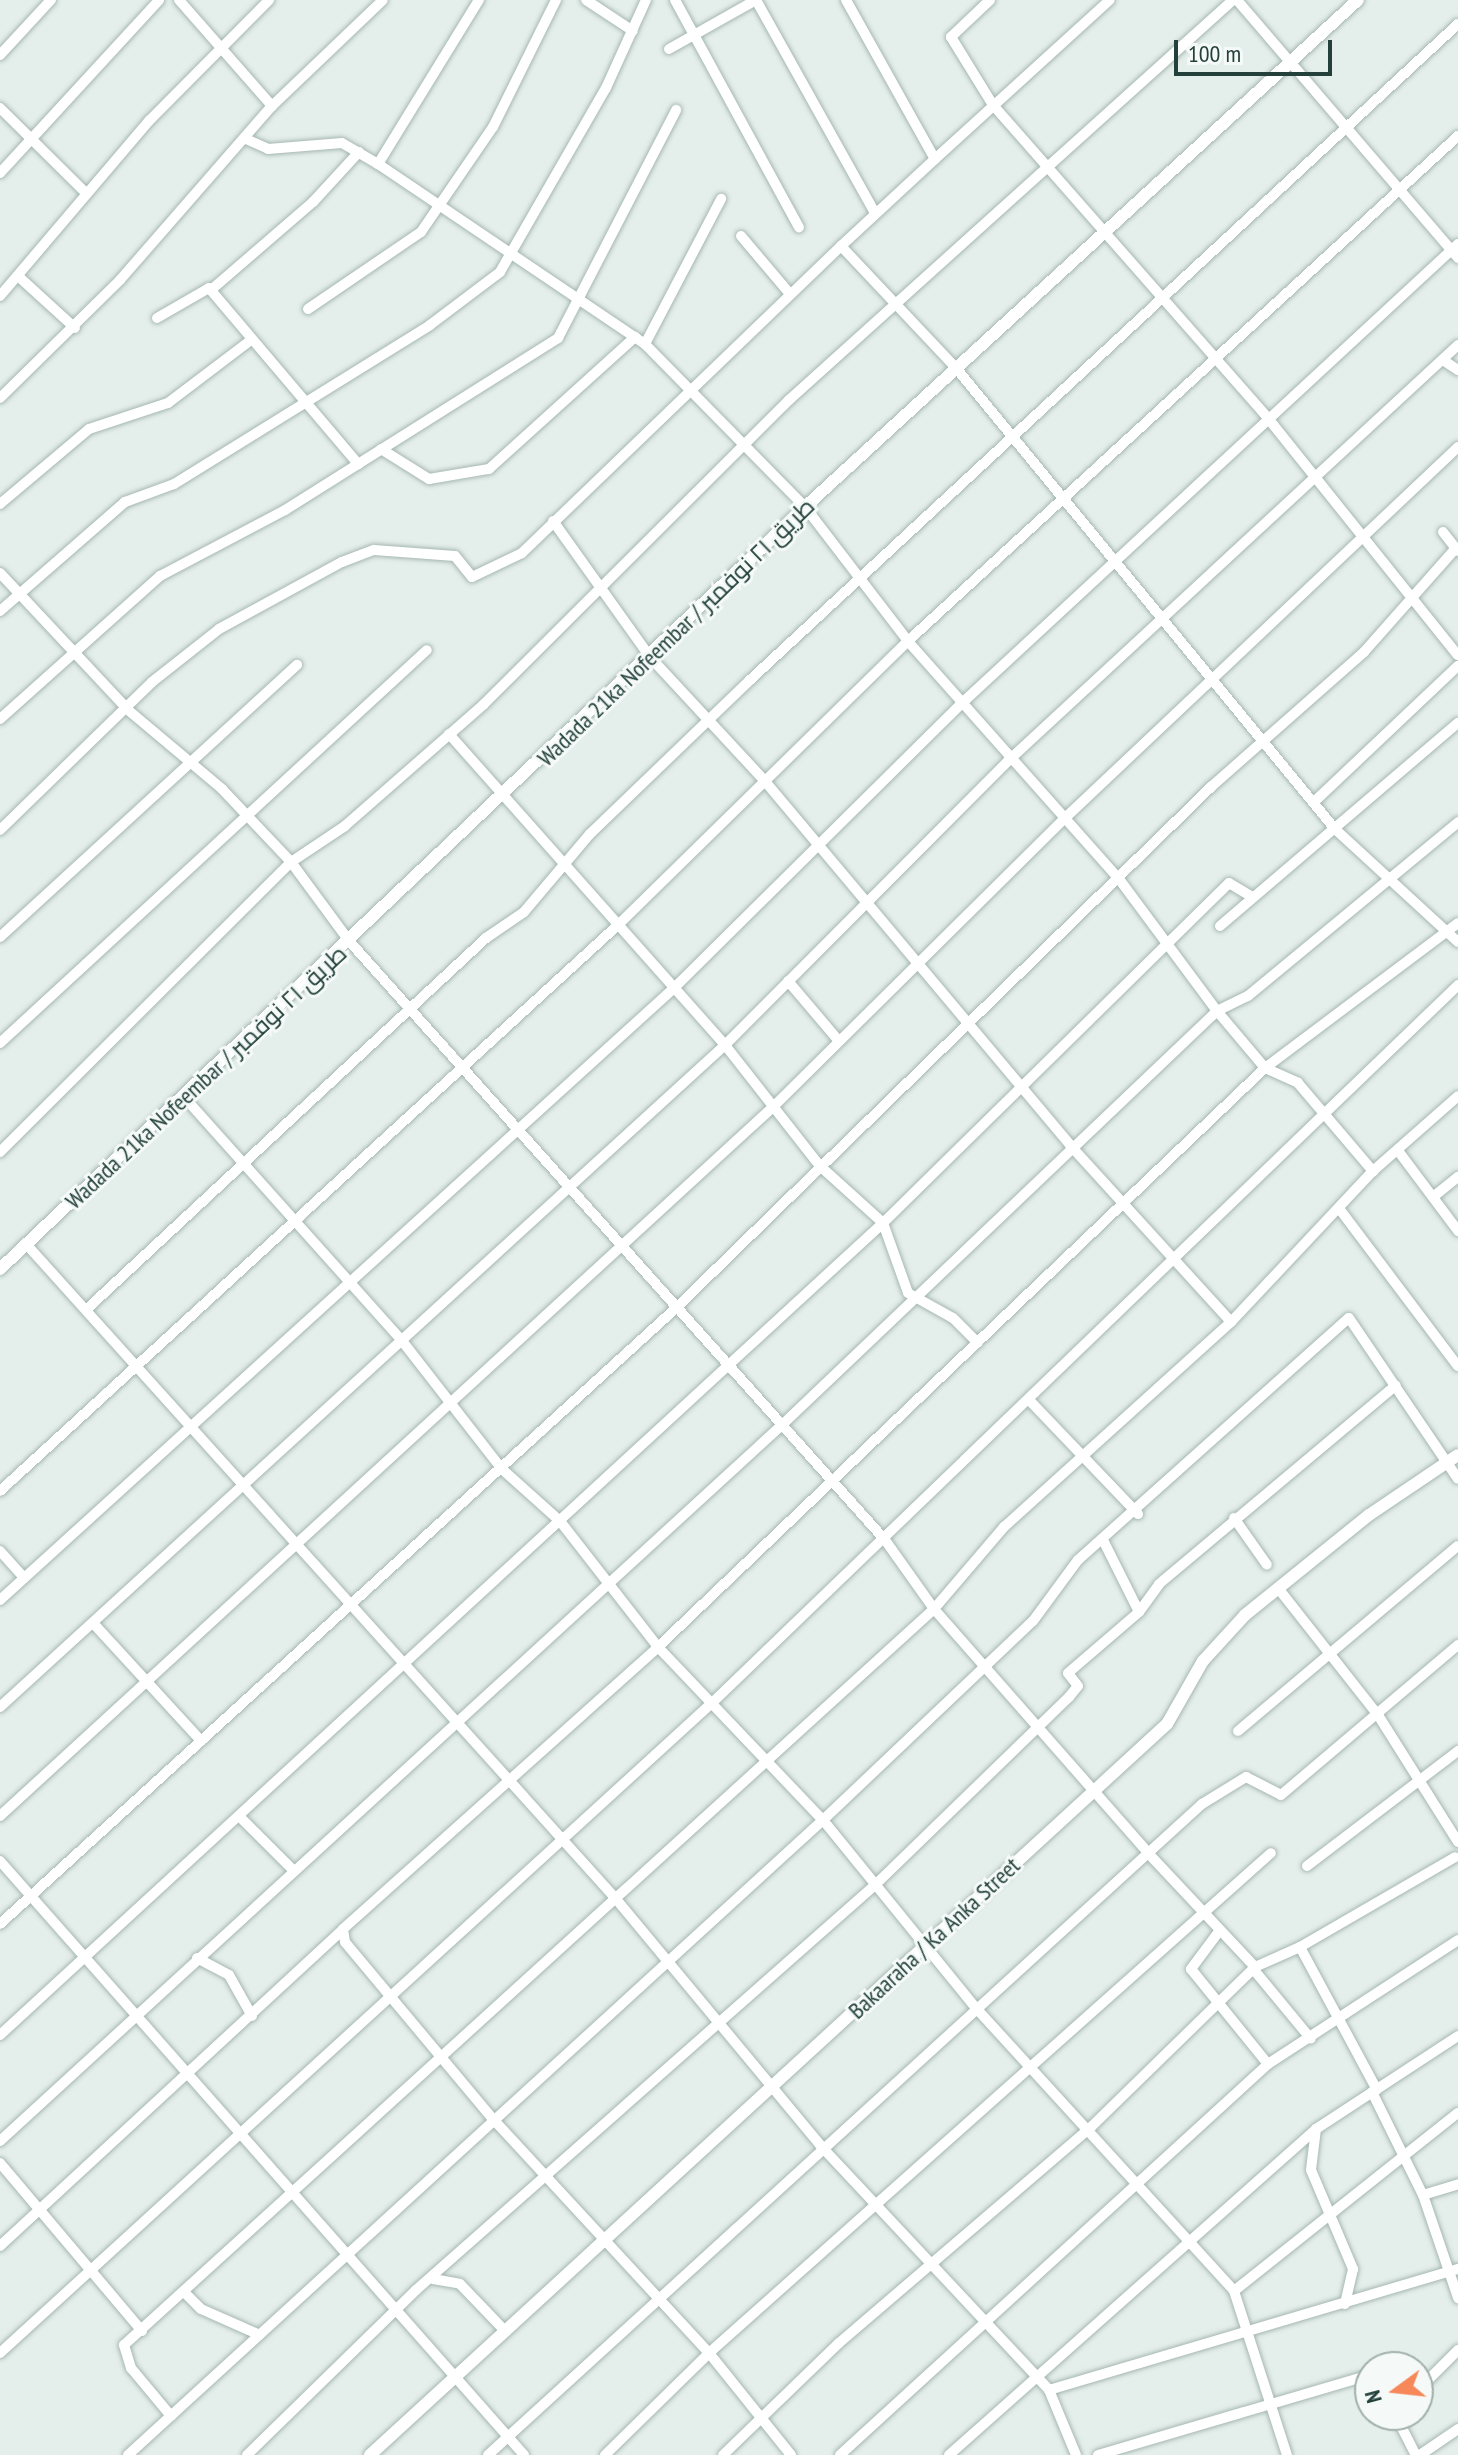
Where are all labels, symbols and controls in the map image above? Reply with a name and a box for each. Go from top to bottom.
scale bar [1178,24,1336,74]
text: 100 m [1188,38,1241,69]
street label: Wadada 21ka Nofeembar / طريق ٢١ نوفمبر [531,492,821,772]
street label: Wadada 21ka Nofeembar / طريق ٢١ نوفمبر [59,939,353,1215]
street label: Bakaaraha / Ka Anka Street [842,1851,1026,2025]
north arrow [1354,2351,1434,2431]
text: N [1358,2387,1388,2406]

